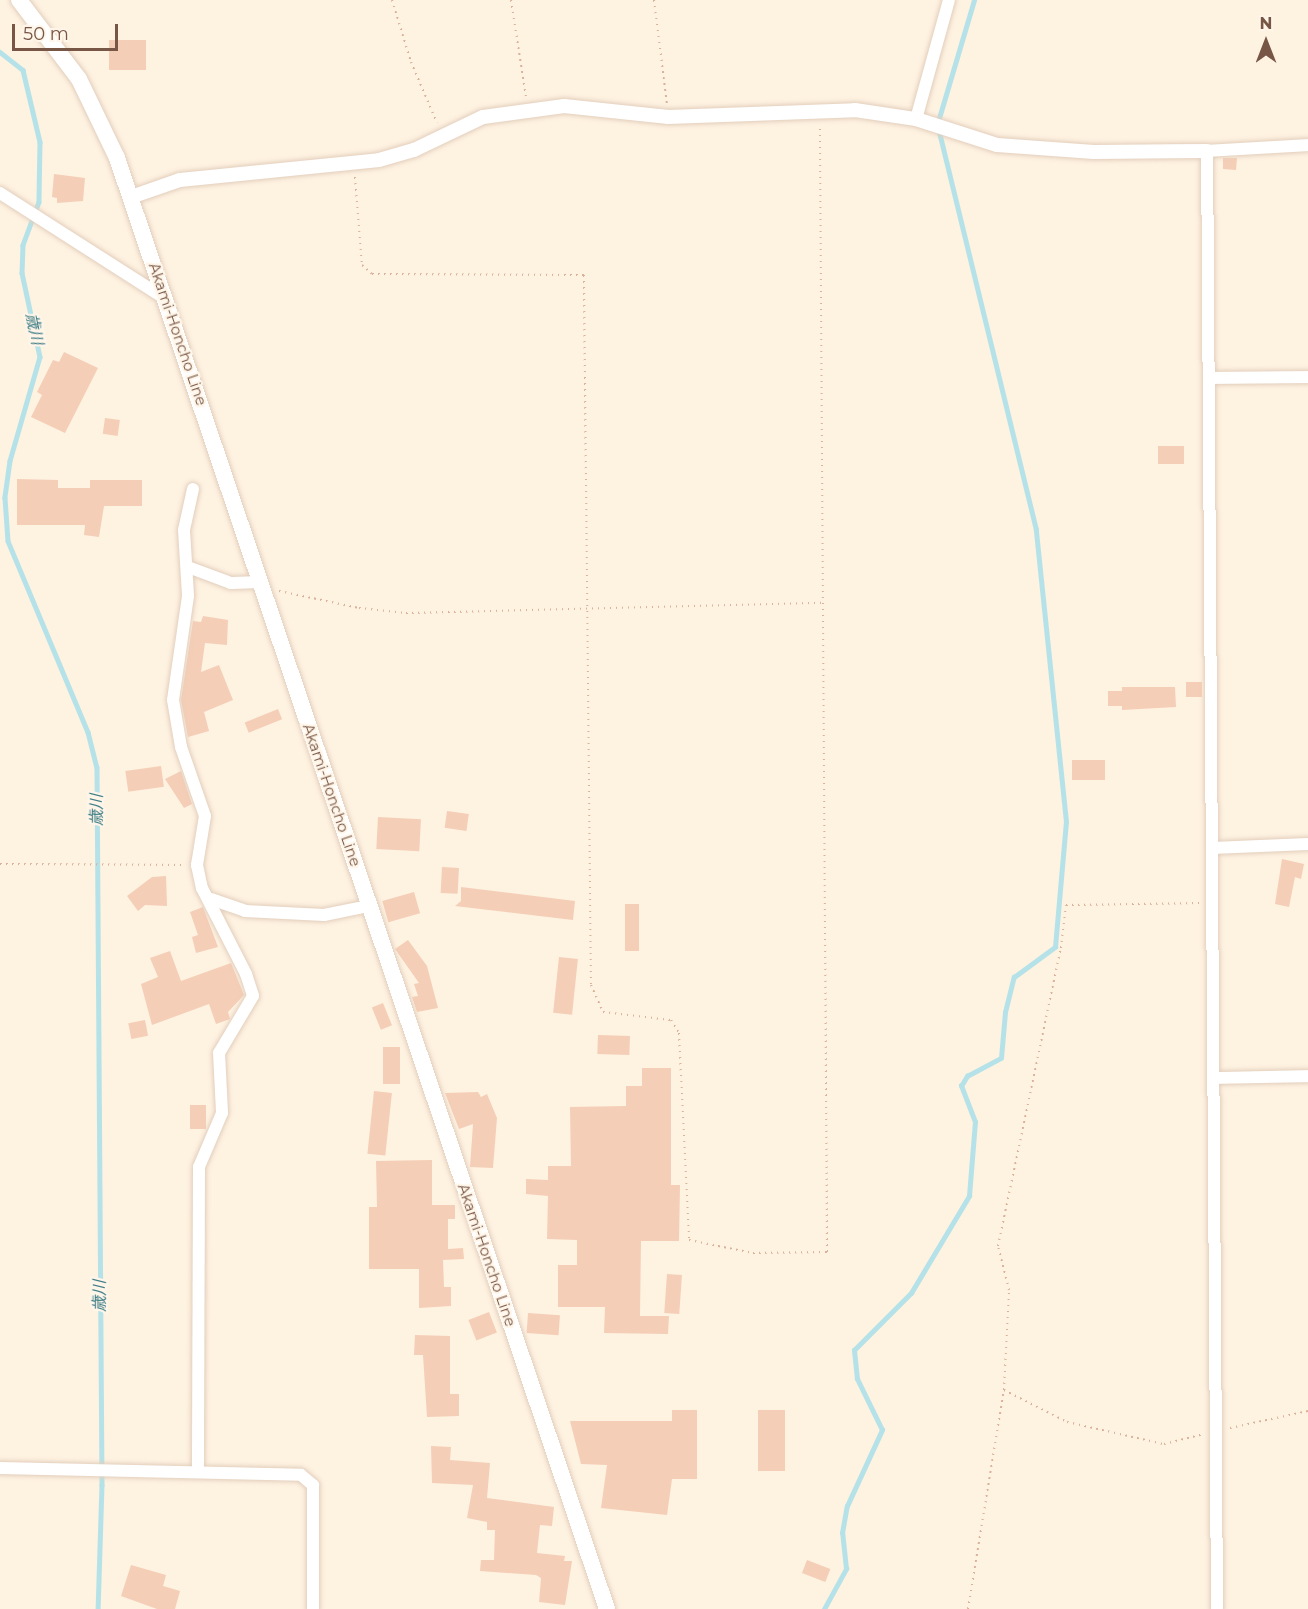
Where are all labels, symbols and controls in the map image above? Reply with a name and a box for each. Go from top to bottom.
scale bar [15,12,122,50]
north arrow [1236,12,1296,72]
text: N [1260,14,1272,33]
text: 50 m [23,23,69,45]
street label: Akami-Honcho Line [145,260,211,408]
water label: 歳川 [21,311,47,347]
street label: Akami-Honcho Line [299,721,365,869]
water label: 歳川 [87,794,107,826]
street label: Akami-Honcho Line [454,1181,520,1329]
water label: 歳川 [90,1280,110,1312]

